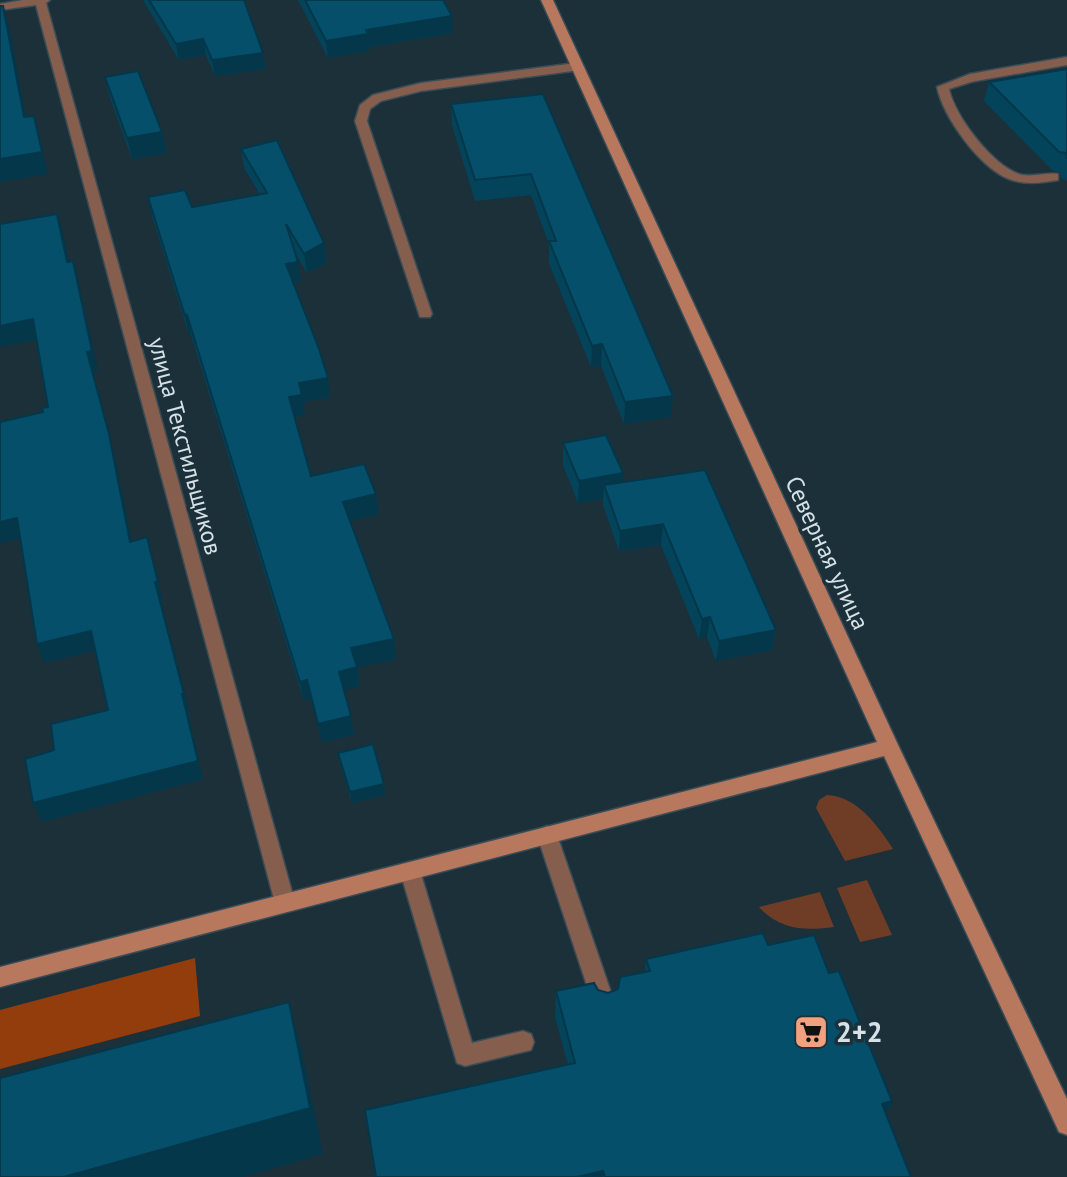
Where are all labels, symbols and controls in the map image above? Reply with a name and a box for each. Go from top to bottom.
street label: улица Текстильщиков [142,334,229,558]
street label: Северная улица [778,471,877,635]
supermarket icon: 2+2 [792,1013,830,1051]
place label: 2+2 [836,1013,883,1050]

